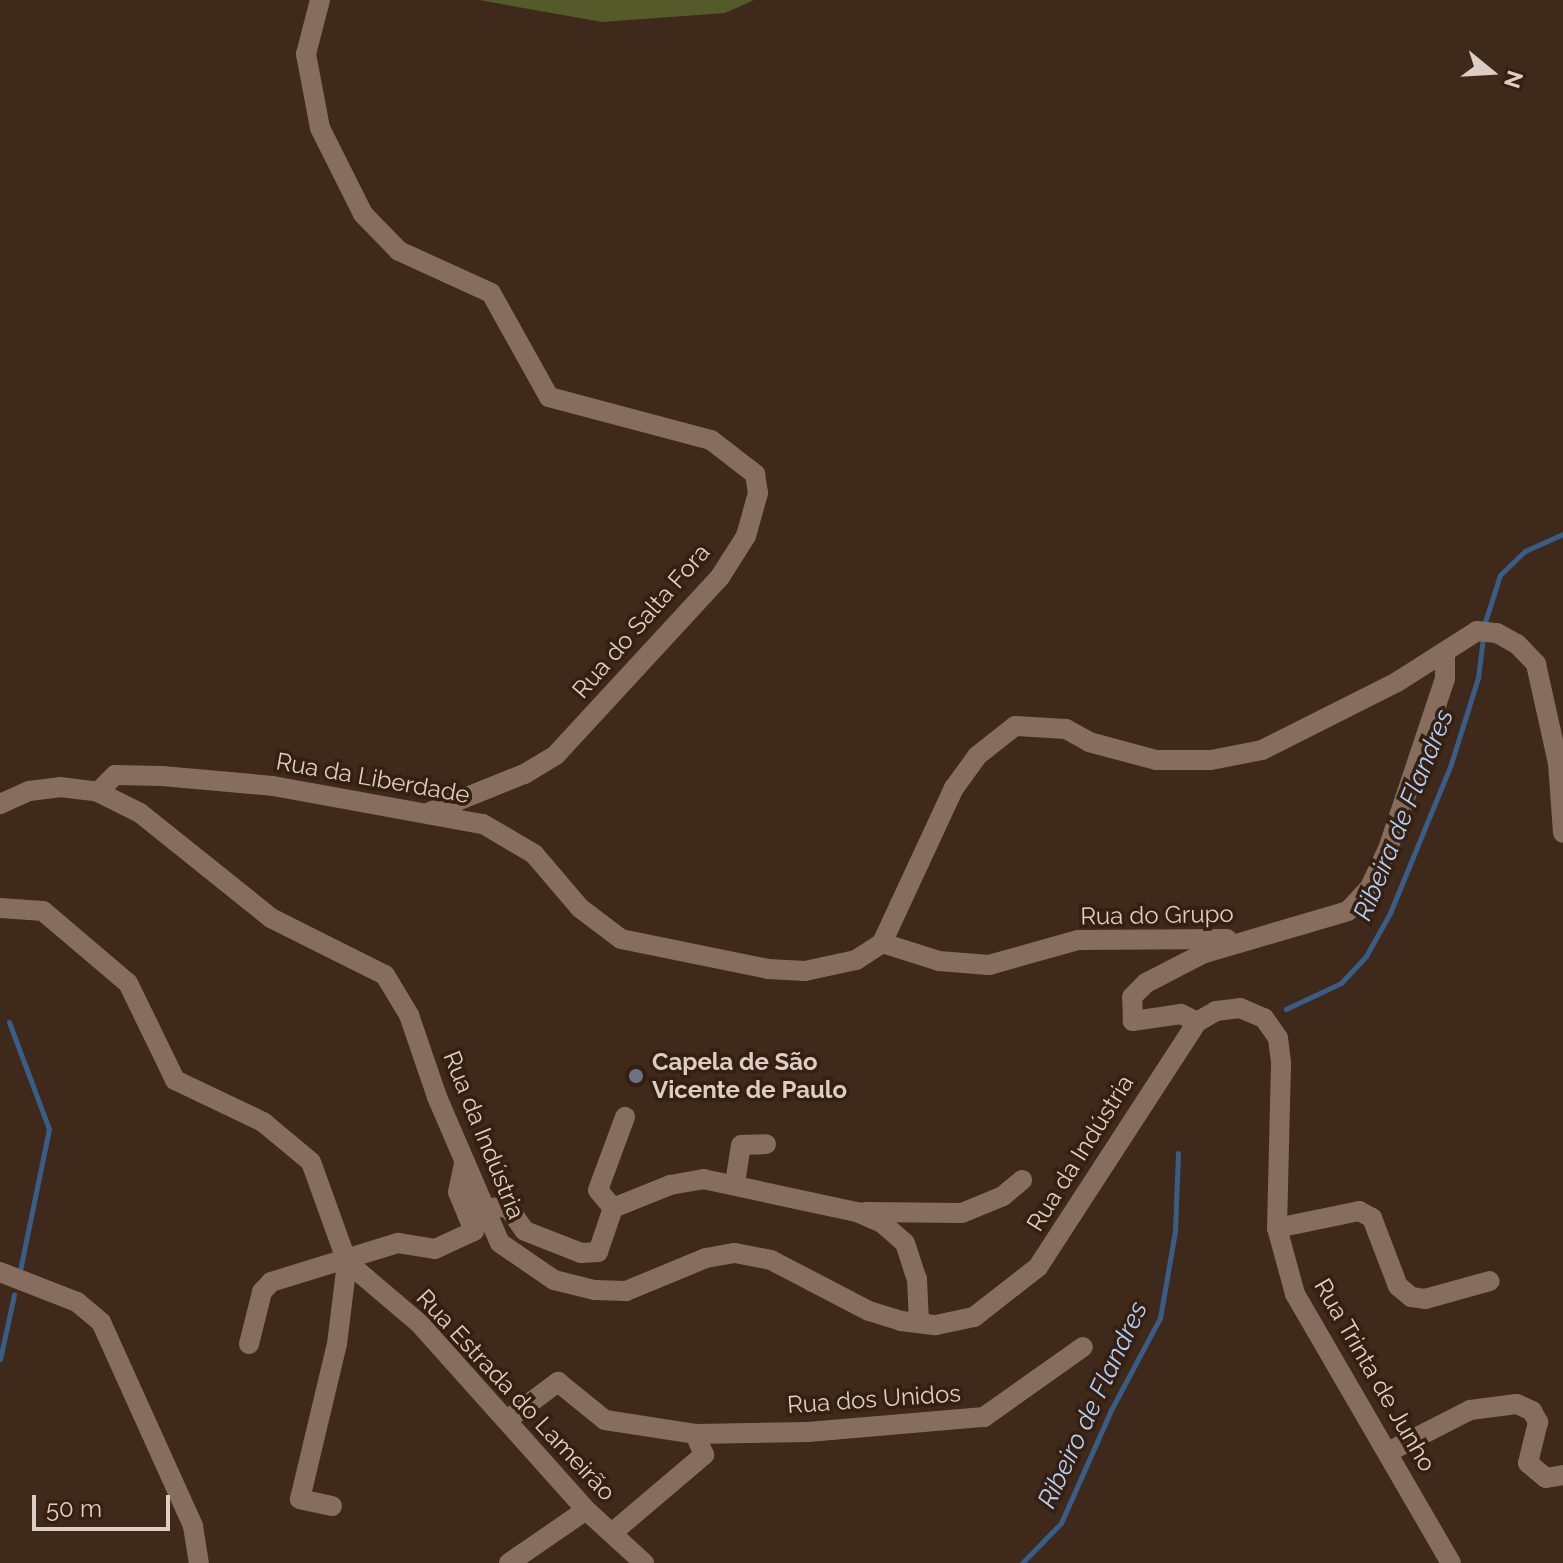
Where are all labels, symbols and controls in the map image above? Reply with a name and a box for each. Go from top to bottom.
north arrow [1451,32,1531,112]
text: N [1499,67,1529,91]
street label: Rua do Salta Fora [566,538,716,704]
water label: Ribeira de Flandres [1347,705,1461,925]
street label: Rua da Liberdade [274,747,472,809]
street label: Rua do Grupo [1080,899,1234,931]
street label: Rua da Indústria [437,1047,531,1223]
place label: Capela de São Vicente de Paulo [652,1048,847,1104]
marker: Capela de São Vicente de Paulo [627,1067,645,1085]
street label: Rua da Indústria [1020,1070,1140,1236]
street label: Rua Trinta de Junho [1308,1273,1442,1477]
street label: Rua Estrada do Lameirão [411,1283,621,1507]
water label: Ribeiro de Flandres [1031,1297,1155,1513]
street label: Rua dos Unidos [786,1379,962,1419]
scale bar [36,1479,174,1529]
text: 50 m [46,1494,102,1523]

